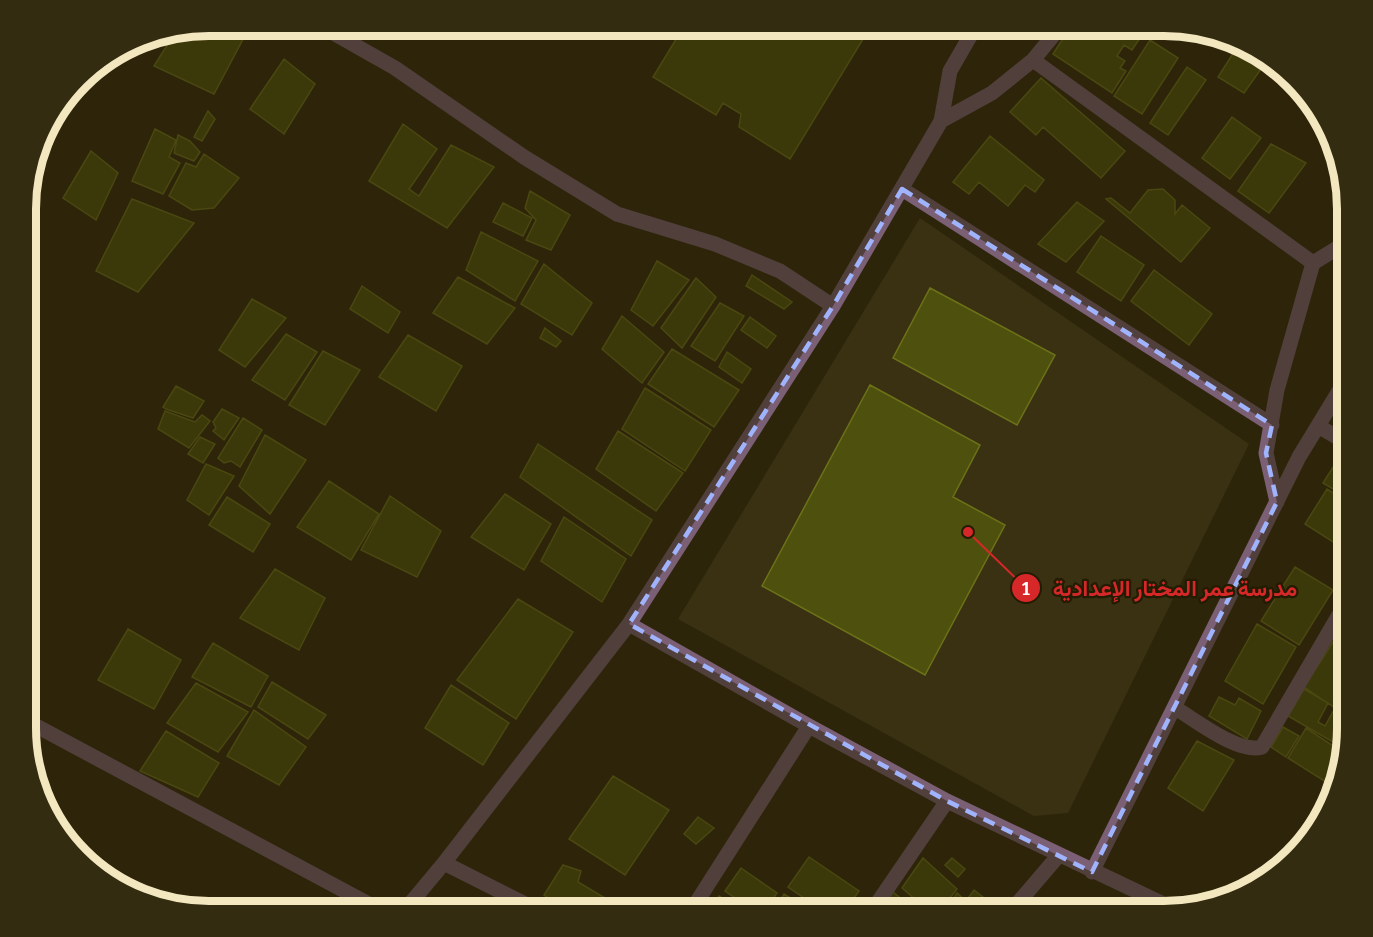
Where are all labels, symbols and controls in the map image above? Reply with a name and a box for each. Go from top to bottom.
callout: مدرسة عمر المختار الإعدادية [1011,568,1309,608]
text: مدرسة عمر المختار الإعدادية [1053,575,1297,603]
text: 1 [1022,578,1030,600]

